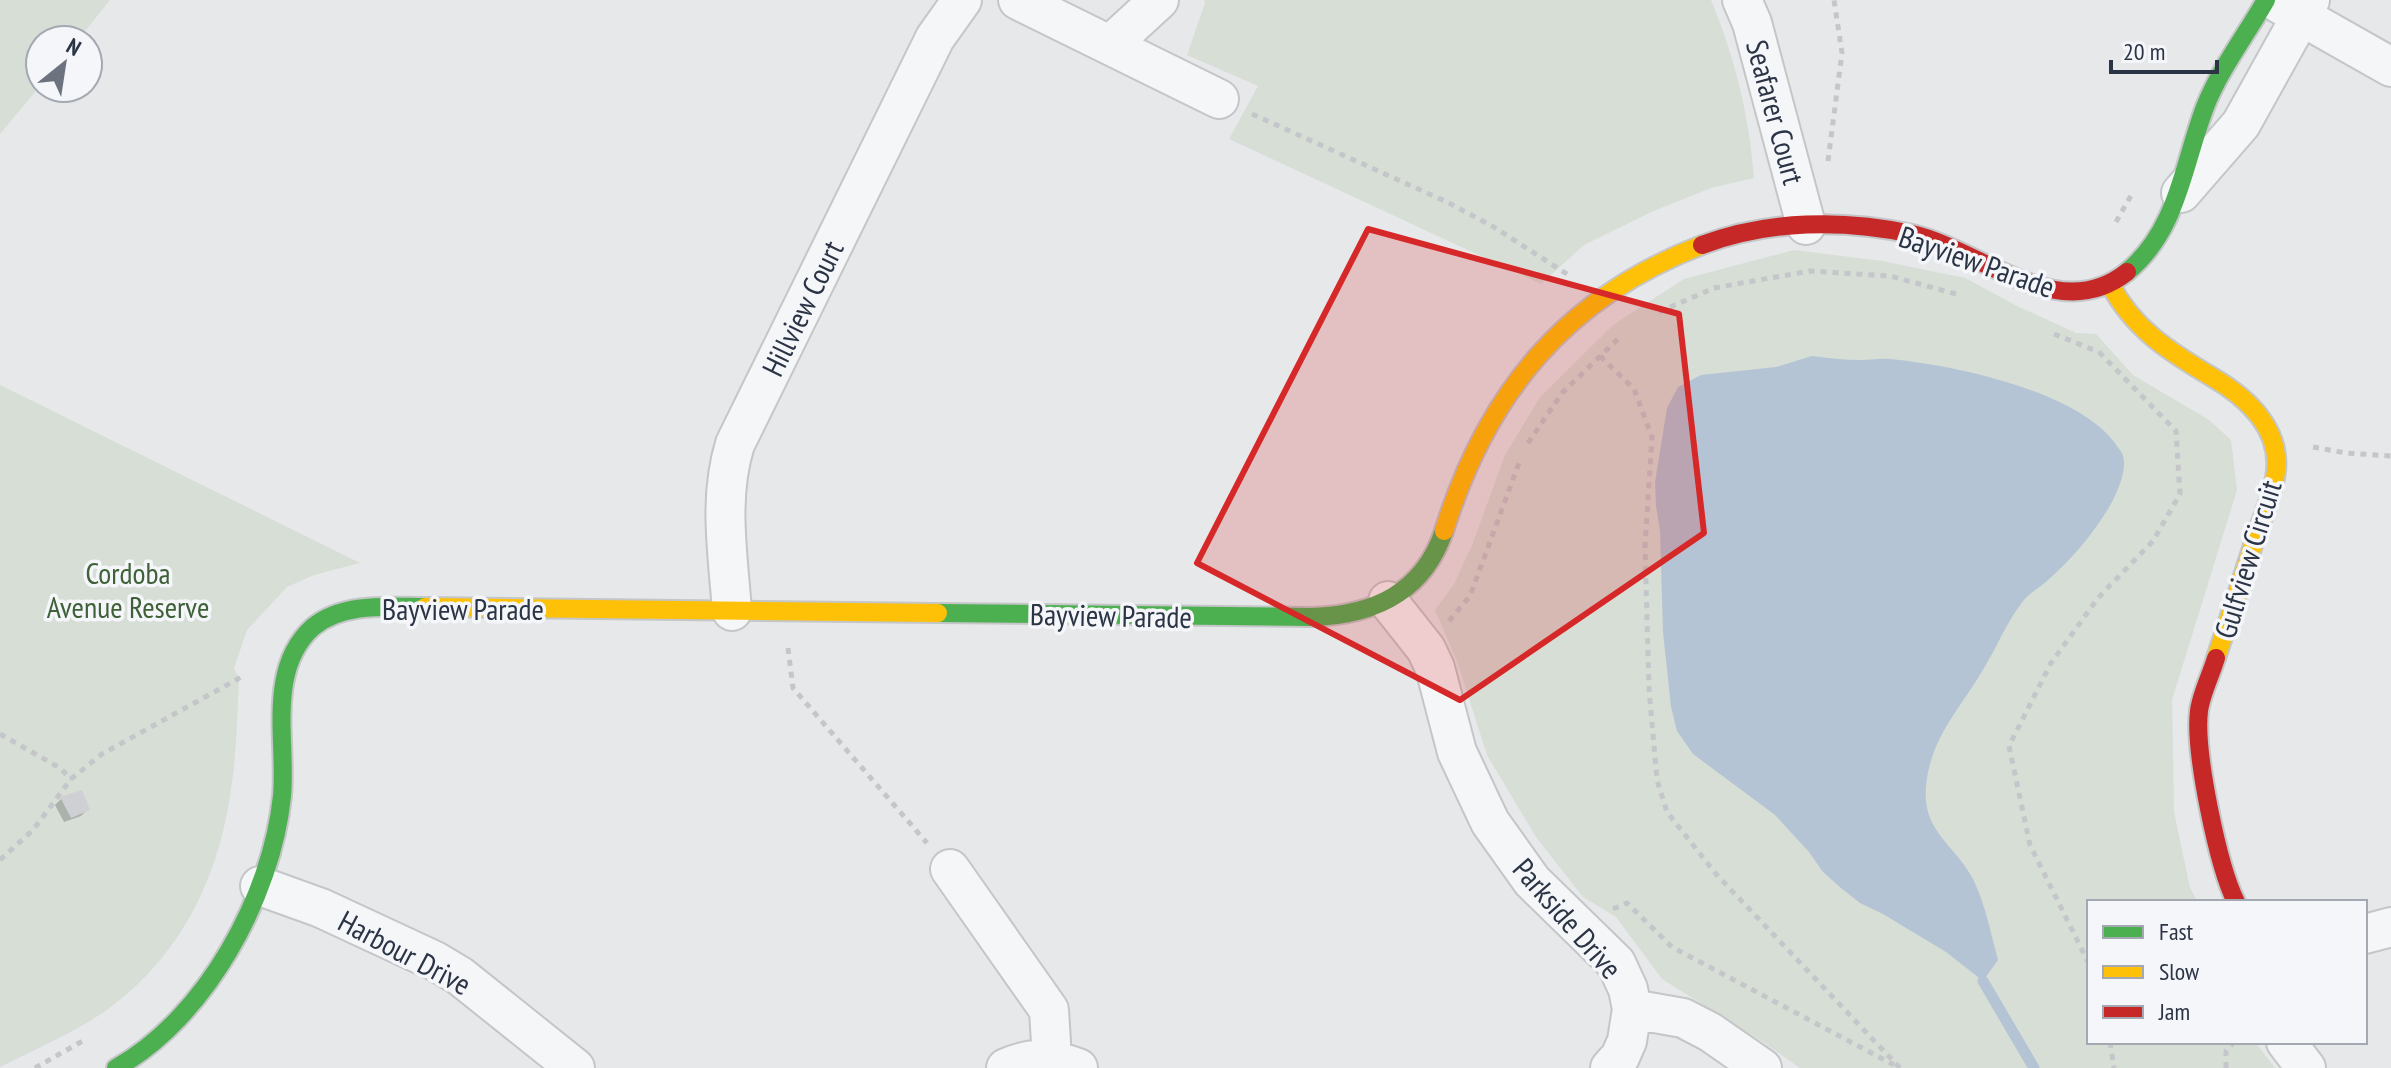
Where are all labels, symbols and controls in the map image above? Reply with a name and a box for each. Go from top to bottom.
north arrow [24,24,104,104]
scale bar [2111,24,2217,74]
text: N [62,32,86,62]
street label: Seafarer Court [1738,35,1814,189]
text: 20 m [2123,36,2165,67]
street label: Bayview Parade [1894,216,2060,306]
street label: Hillview Court [752,233,852,382]
street label: Gulfview Circuit [2204,475,2290,643]
park label: Cordoba Avenue Reserve [47,553,209,626]
street label: Bayview Parade [382,589,544,628]
street label: Bayview Parade [1030,594,1192,636]
street label: Parkside Drive [1505,850,1631,986]
legend [2087,900,2367,1044]
street label: Harbour Drive [332,901,478,1003]
text: Fast [2159,916,2194,947]
text: Slow [2159,956,2200,987]
text: Jam [2158,996,2190,1027]

